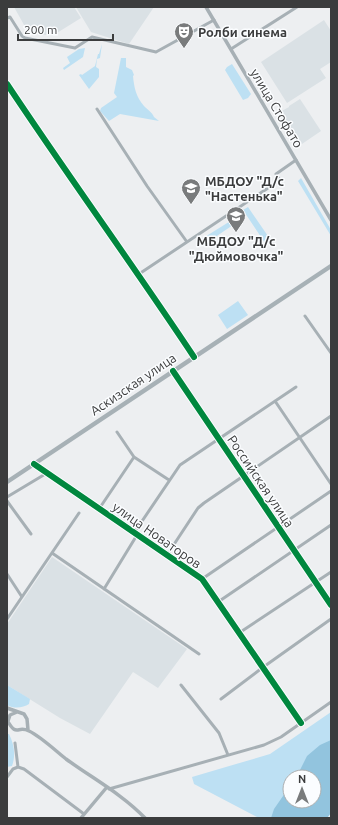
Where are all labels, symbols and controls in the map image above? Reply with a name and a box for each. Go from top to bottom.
scale bar [18,16,113,42]
theatre icon: Ролби синема [173,21,195,49]
text: 200 m [24,23,57,36]
place label: Ролби синема [198,25,287,39]
street label: улица Стофато [248,66,306,150]
place label: МБДОУ "Д/с "Настенька" [205,174,284,203]
school or university icon: МБДОУ "Д/с "Настенька" [180,177,202,205]
school or university icon: МБДОУ "Д/с "Дюймовочка" [225,205,247,233]
place label: МБДОУ "Д/с "Дюймовочка" [189,234,283,263]
street label: Аскизская улица [88,350,178,418]
street label: Российская улица [225,432,297,530]
street label: улица Новаторов [110,499,204,571]
north arrow [282,769,322,809]
text: N [298,773,306,785]

